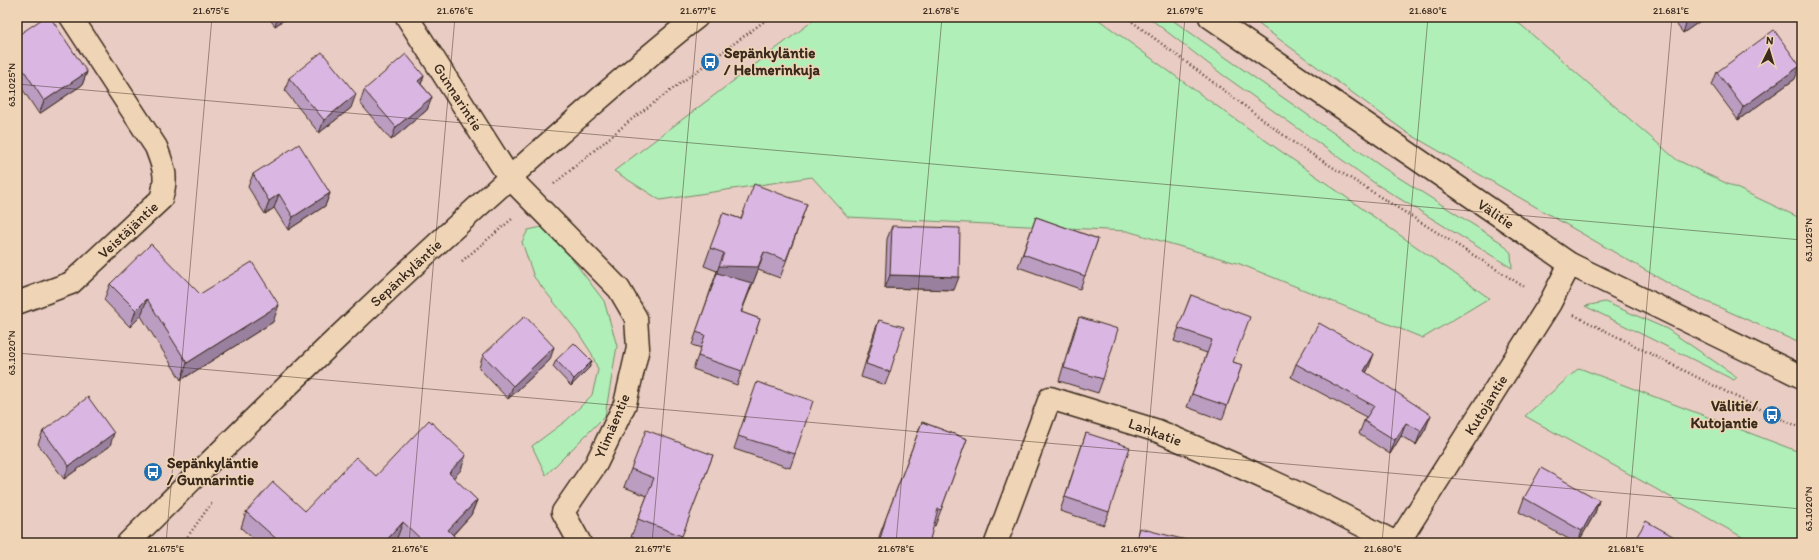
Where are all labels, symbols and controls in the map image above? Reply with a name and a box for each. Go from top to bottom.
text: 21.675°E [193,4,230,17]
text: 21.676°E [437,4,474,17]
text: 21.677°E [680,4,716,17]
text: 21.678°E [923,4,960,17]
text: 21.679°E [1167,4,1204,17]
text: 21.680°E [1409,4,1447,17]
text: 21.681°E [1653,4,1690,17]
north arrow [1749,30,1789,70]
text: N [1766,34,1774,47]
place label: Sepänkyläntie / Helmerinkuja [723,44,821,80]
bus stop icon: Sepänkyläntie / Helmerinkuja [699,51,721,73]
street label: Gunnarintie [429,60,487,134]
text: 63.1025°N [5,63,18,107]
street label: Välitie [1474,195,1518,233]
street label: Veistäjäntie [94,198,162,262]
text: 63.1025°N [1802,218,1815,262]
street label: Sepänkyläntie [366,235,446,311]
text: 63.1020°N [5,330,18,376]
street label: Kutojantie [1460,372,1512,438]
street label: Ylimäentie [590,391,634,461]
place label: Välitie/ Kutojantie [1690,397,1759,433]
bus stop icon: Välitie/ Kutojantie [1761,404,1783,426]
street label: Lankatie [1126,414,1184,450]
place label: Sepänkyläntie / Gunnarintie [166,454,258,489]
bus stop icon: Sepänkyläntie / Gunnarintie [142,461,164,483]
text: 63.1020°N [1802,486,1815,532]
text: 21.675°E [148,542,185,555]
text: 21.676°E [392,542,429,555]
text: 21.677°E [635,542,671,555]
text: 21.678°E [878,542,915,555]
text: 21.679°E [1121,542,1158,555]
text: 21.680°E [1364,542,1402,555]
text: 21.681°E [1608,542,1645,555]

